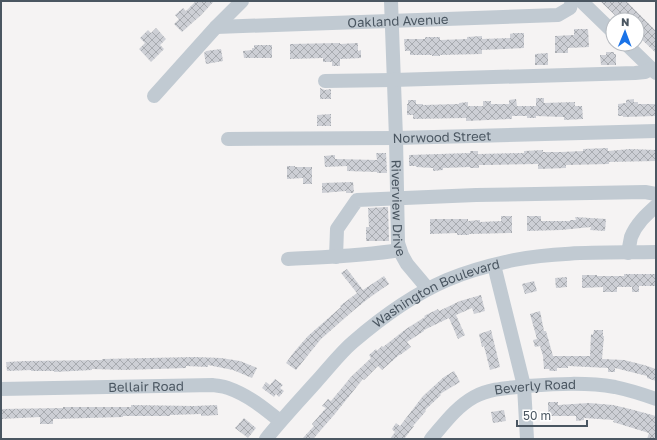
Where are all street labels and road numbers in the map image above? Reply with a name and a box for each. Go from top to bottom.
street label: Oakland Avenue [347,11,449,30]
street label: Norwood Street [392,127,492,146]
street label: Riverview Drive [388,159,410,258]
street label: Washington Boulevard [369,256,501,331]
street label: Beverly Road [493,376,576,398]
street label: Bellair Road [108,378,184,395]

